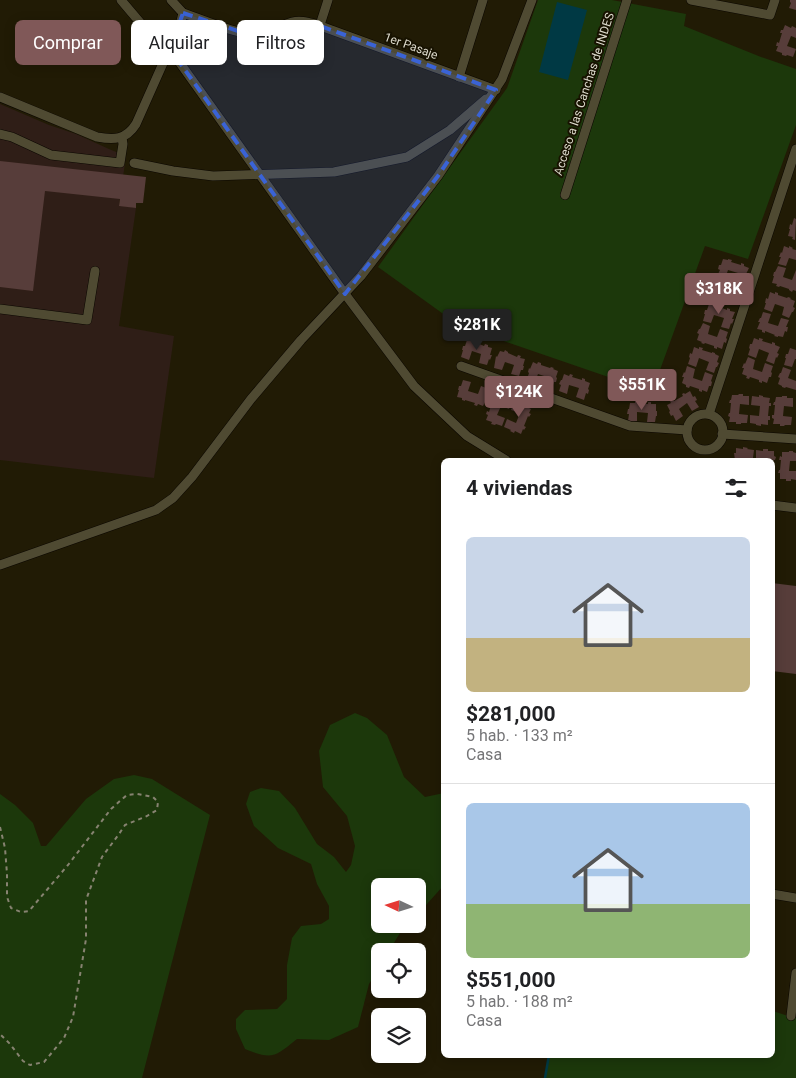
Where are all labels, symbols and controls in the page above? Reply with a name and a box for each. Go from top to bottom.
street label: Acceso a las Canchas de INDES [551,11,617,177]
chip: Comprar [15,20,121,65]
chip: Alquilar [131,20,227,65]
chip: Filtros [237,20,324,65]
street label: 1er Pasaje [382,30,440,62]
pin: $318K [684,272,754,315]
text: $318K [696,279,742,298]
pin: $281K [442,308,512,351]
text: $281K [454,315,500,334]
pin: $551K [607,368,677,411]
text: $551K [619,375,665,394]
pin: $124K [484,376,554,418]
text: $124K [496,382,542,401]
icon: filters [722,474,750,502]
text: 4 viviendas [466,476,573,500]
icon: home [563,570,653,660]
text: $281,000 [466,702,556,726]
text: 5 hab. · 133 m² [466,726,573,745]
text: Casa [466,745,502,764]
icon: home [563,835,653,925]
north arrow [371,878,426,932]
map controls [371,878,426,1063]
button: locate [371,943,426,998]
text: $551,000 [466,968,556,992]
text: 5 hab. · 188 m² [466,992,573,1011]
button: layers [371,1008,426,1063]
text: Casa [466,1011,502,1030]

